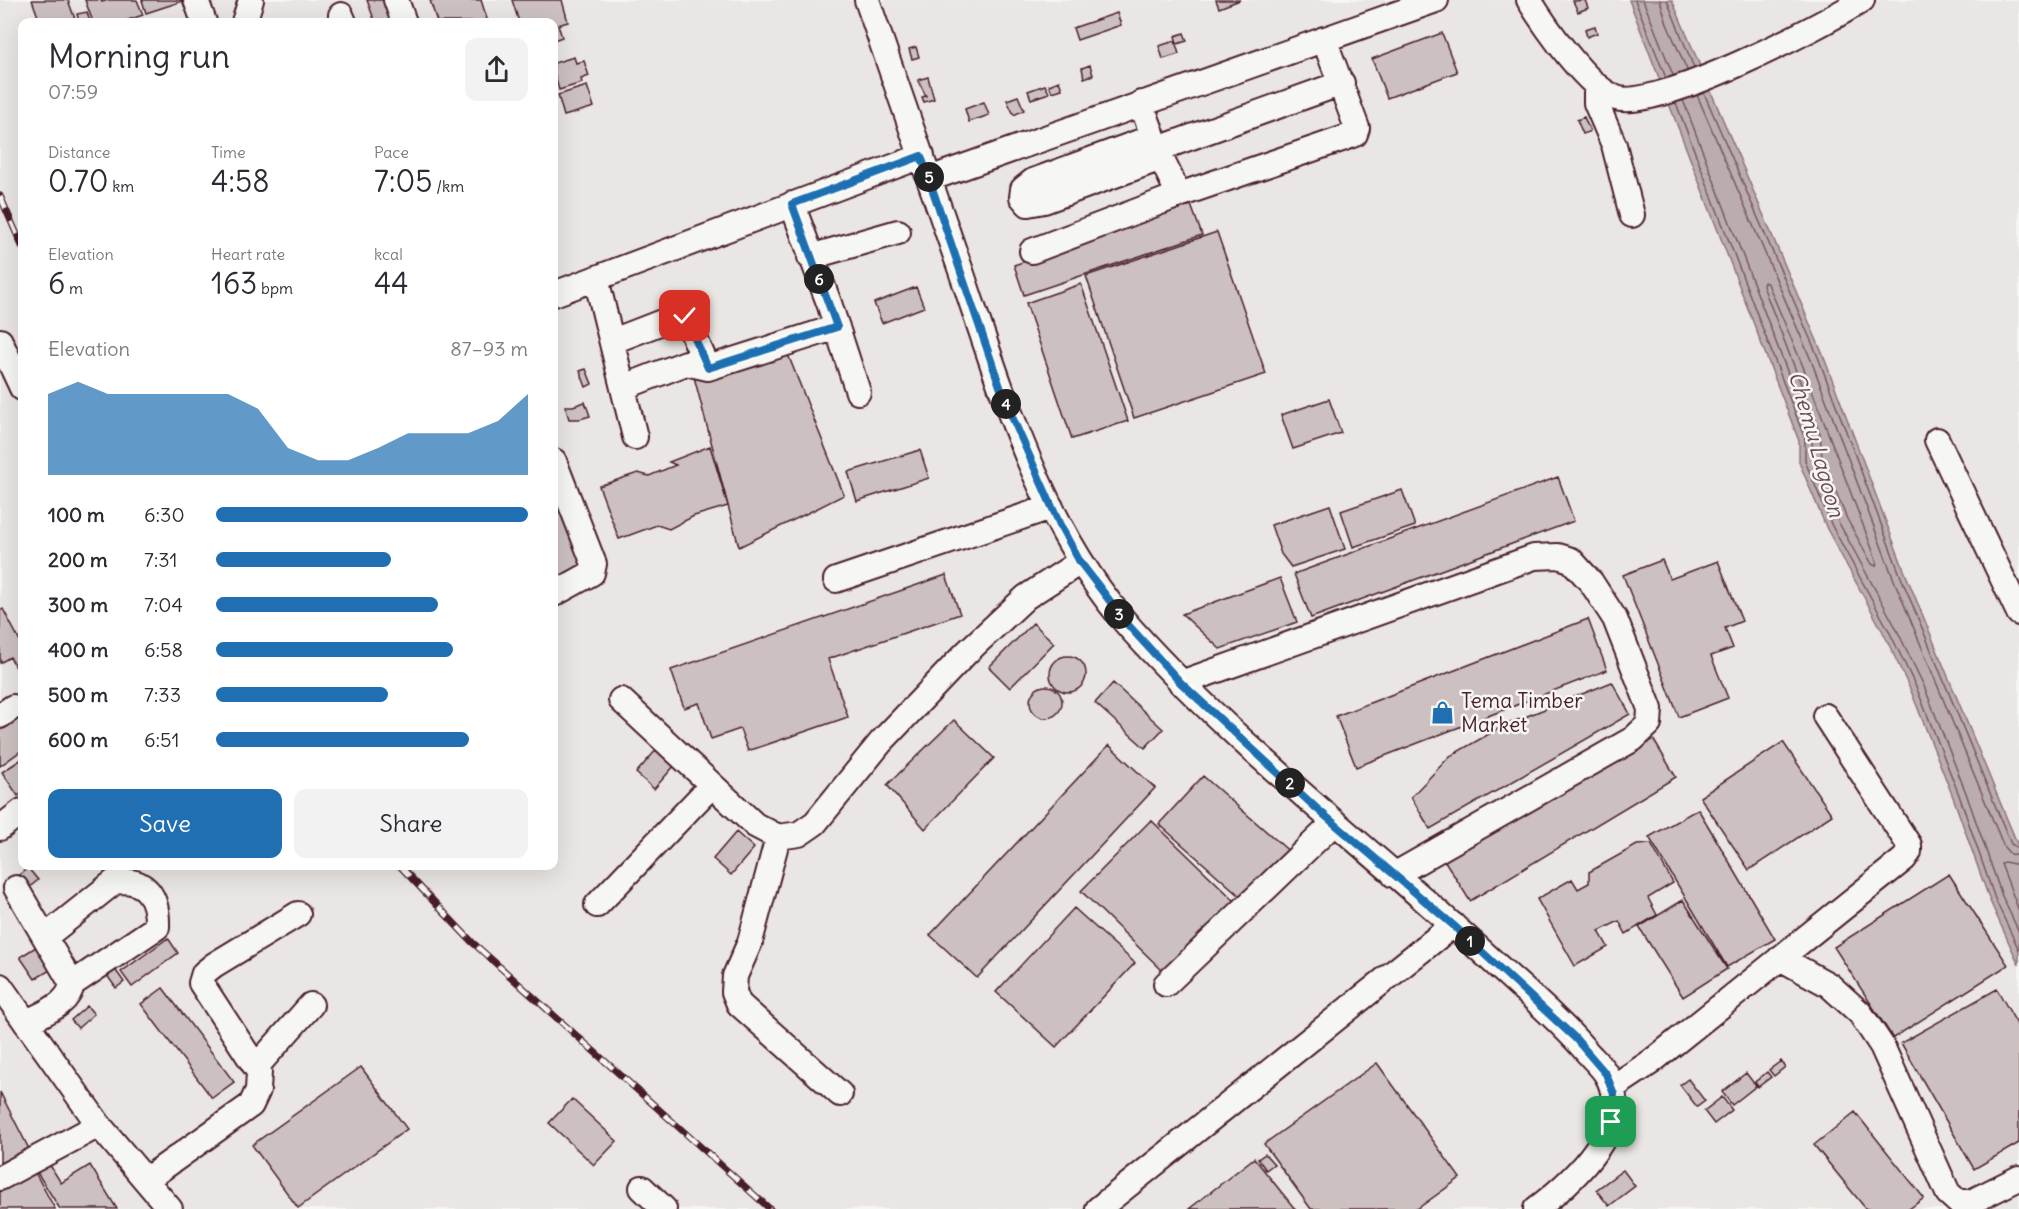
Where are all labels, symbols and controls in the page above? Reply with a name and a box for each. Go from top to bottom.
text: Morning run [48,35,230,77]
button: share [465,38,528,101]
text: 07:59 [48,79,98,104]
text: Distance [48,142,110,162]
text: Time [211,142,246,162]
text: Pace [374,142,409,162]
text: 0.70 [48,162,108,200]
text: 4:58 [211,162,270,200]
text: 7:05 [374,162,432,200]
pin: 5 [914,162,944,192]
text: 5 [924,167,934,187]
text: km [108,176,134,196]
text: /km [432,176,464,196]
text: Elevation [48,244,114,264]
text: Heart rate [211,244,285,264]
text: kcal [374,244,403,264]
text: 6 [48,264,65,302]
text: 163 [211,264,257,302]
text: 44 [374,264,409,302]
pin: 6 [804,264,834,294]
text: 6 [814,269,824,289]
text: m [65,278,83,298]
text: bpm [257,278,293,298]
pin [659,290,710,341]
icon: check [668,299,701,332]
text: Elevation [48,336,130,361]
text: 87–93 m [450,336,528,361]
water label: Chemu Lagoon [1783,368,1852,521]
pin: 4 [991,389,1021,419]
text: 4 [1001,394,1011,414]
text: 100 m [48,502,105,527]
text: 6:30 [144,502,185,527]
text: 200 m [48,547,108,572]
text: 7:31 [144,547,177,572]
text: 300 m [48,592,108,617]
text: 7:04 [144,592,183,617]
pin: 3 [1104,599,1134,629]
text: 3 [1114,604,1124,624]
text: 400 m [48,637,108,662]
text: 6:58 [144,637,183,662]
text: 500 m [48,682,108,707]
text: 7:33 [144,682,181,707]
place label: Tema Timber Market [1461,687,1583,738]
shop icon: Tema Timber Market [1430,699,1456,725]
text: 600 m [48,727,108,752]
text: 6:51 [144,727,180,752]
pin: 2 [1275,768,1305,798]
text: 2 [1286,773,1294,793]
button: Save [48,789,282,858]
button: Share [294,789,528,858]
pin: 1 [1455,926,1485,956]
text: 1 [1467,931,1473,951]
pin [1585,1096,1636,1147]
icon: arrive [1594,1105,1627,1138]

